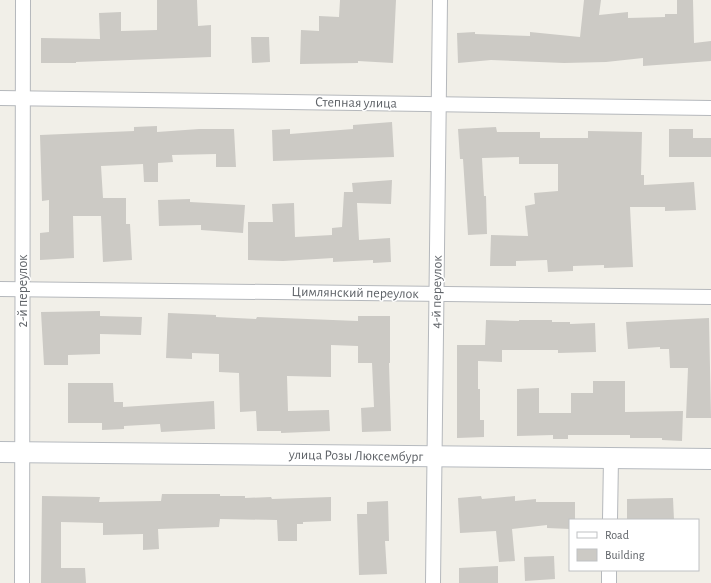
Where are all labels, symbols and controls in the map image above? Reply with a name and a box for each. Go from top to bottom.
street label: Степная улица [315,95,398,111]
street label: 2-й переулок [16,254,30,327]
street label: 4-й переулок [429,255,445,329]
street label: Цимлянский переулок [291,285,419,301]
street label: улица Розы Люксембург [288,448,424,464]
legend [569,519,699,571]
text: Road [605,529,629,541]
text: Building [605,549,645,561]

